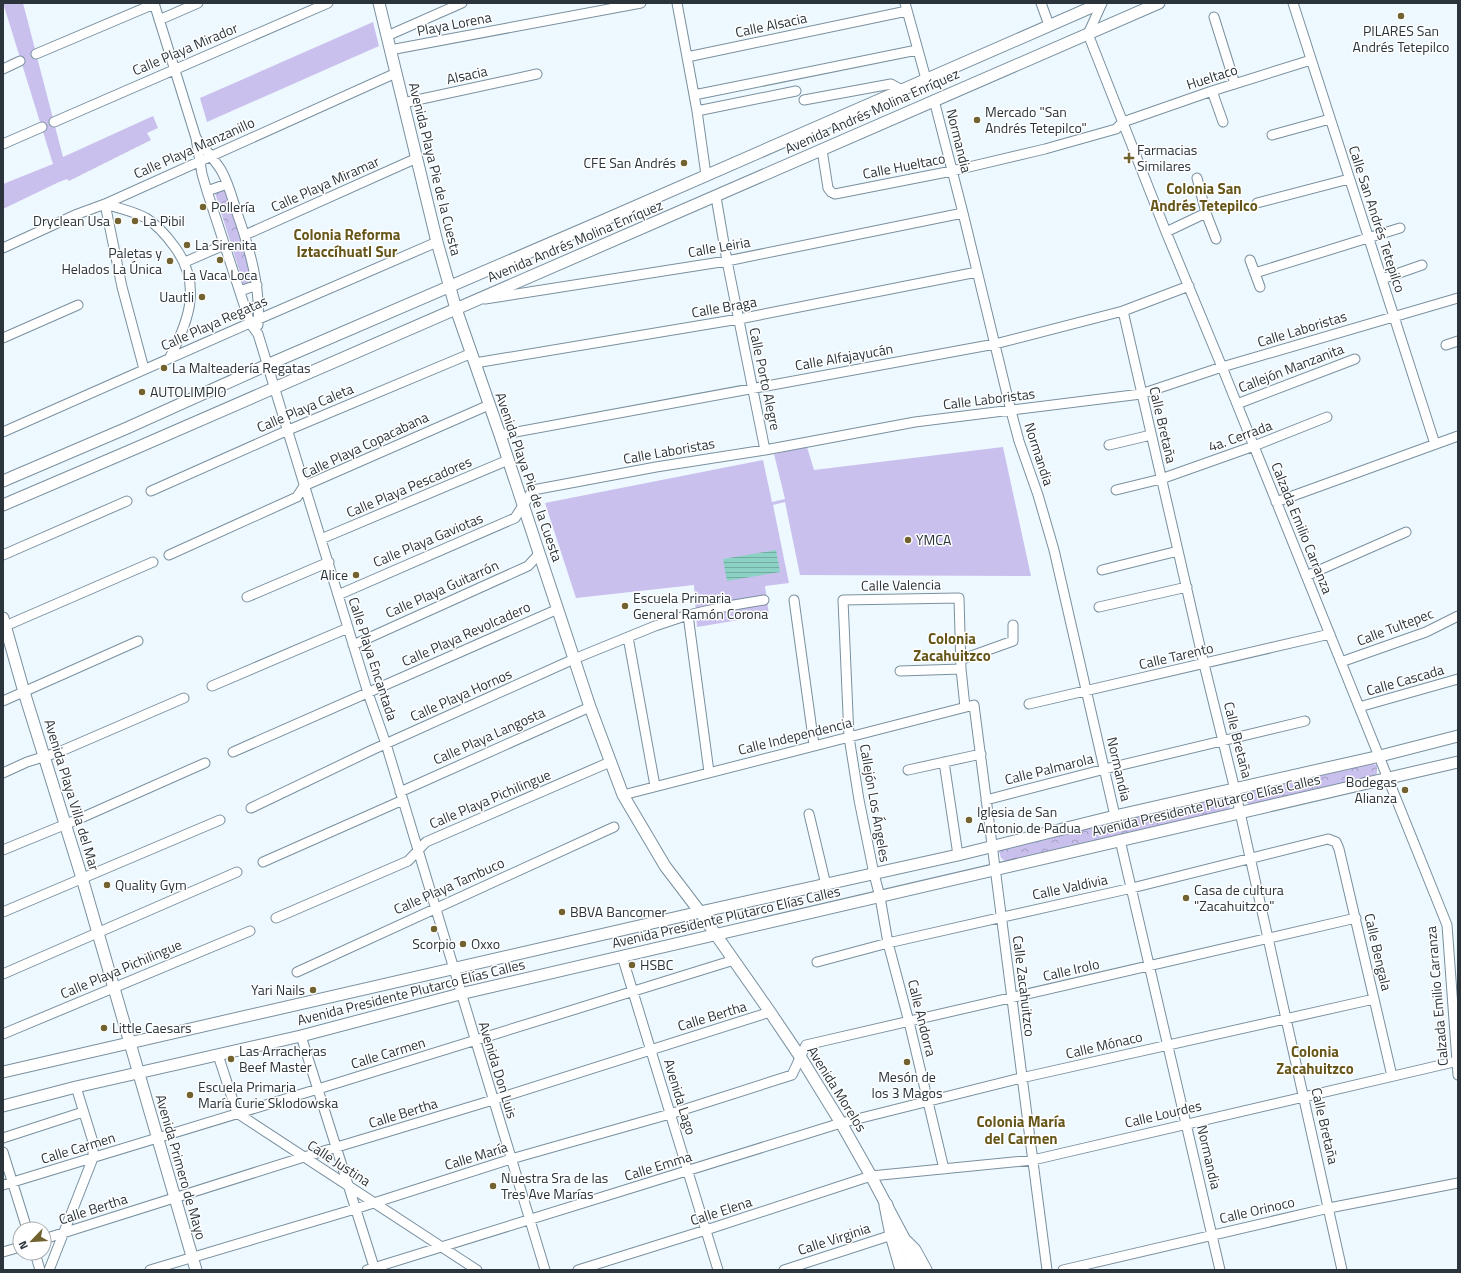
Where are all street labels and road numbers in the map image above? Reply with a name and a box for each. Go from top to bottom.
street label: Playa Lorena [415,6,493,41]
street label: Calle Alsacia [733,7,809,42]
street label: Calle Playa Mirador [129,17,241,80]
street label: Hueltaco [1184,58,1240,95]
street label: Alsacia [445,60,489,89]
street label: Avenida Andrés Molina Enríquez [781,63,962,159]
street label: Avenida Playa Pie de la Cuesta [404,80,467,258]
street label: Normandia [941,107,978,175]
street label: Calle Playa Manzanillo [130,111,258,184]
street label: Calle San Andrés Tetepilco [1344,143,1411,295]
street label: Calle Hueltaco [861,147,947,184]
street label: Calle Playa Miramar [267,150,383,217]
street label: Avenida Andrés Molina Enríquez [484,194,666,287]
street label: Calle Leiria [686,231,752,262]
street label: Calle Playa Regatas [157,290,270,355]
street label: Calle Braga [690,290,758,323]
street label: Calle Laboristas [1255,305,1349,352]
street label: Calle Porto Alegre [744,325,787,432]
street label: Calle Alfajayucán [793,338,895,375]
street label: Callejón Manzanita [1235,338,1347,397]
street label: Calle Playa Caleta [253,378,356,437]
street label: Calle Laboristas [942,382,1036,415]
street label: Calle Bretaña [1144,384,1182,465]
street label: Avenida Playa Pie de la Cuesta [491,389,568,564]
street label: Calle Playa Copacabana [298,406,432,483]
street label: 4a. Cerrada [1205,414,1275,457]
street label: Normandia [1019,420,1060,488]
street label: Calle Laboristas [621,432,716,469]
street label: Calle Playa Pescadores [343,451,475,522]
street label: Calzada Emilio Carranza [1266,459,1338,597]
street label: Calle Playa Gaviotas [370,507,486,572]
street label: Calle Playa Guitarrón [382,554,502,623]
street label: Calle Valencia [861,573,941,596]
street label: Calle Playa Encantada [344,594,403,723]
street label: Calle Playa Revolcadero [398,596,533,671]
street label: Calle Tultepec [1353,602,1436,651]
street label: Calle Tarento [1137,637,1215,674]
street label: Calle Cascada [1364,658,1446,701]
street label: Calle Playa Hornos [407,663,515,726]
street label: Calle Bretaña [1219,699,1258,780]
street label: Calle Playa Langosta [429,701,548,770]
street label: Calle Independencia [736,711,854,760]
street label: Avenida Playa Villa del Mar [39,717,106,873]
street label: Normandia [1102,735,1137,803]
street label: Callejón Los Ángeles [855,742,896,864]
street label: Calle Palmarola [1002,747,1095,790]
street label: Calle Playa Pichilingue [426,763,554,834]
street label: Avenida Presidente Plutarco Elías Calles [1090,768,1322,841]
street label: Calle Playa Tambuco [390,852,508,919]
street label: Calle Valdivia [1030,868,1110,905]
street label: Avenida Presidente Plutarco Elías Calles [610,880,842,953]
street label: Calle Bengala [1359,911,1398,993]
street label: Calzada Emilio Carranza [1420,925,1453,1067]
street label: Calle Playa Pichilingue [57,933,185,1004]
street label: Calle Zacahuitzco [1008,934,1041,1038]
street label: Avenida Presidente Plutarco Elías Calles [295,953,527,1030]
street label: Calle Irolo [1041,953,1101,986]
street label: Calle Andorra [903,977,942,1059]
street label: Calle Bertha [675,995,749,1036]
street label: Avenida Don Luis [474,1019,523,1121]
street label: Calle Mónaco [1063,1025,1144,1064]
street label: Calle Carmen [348,1031,428,1074]
street label: Avenida Morelos [803,1042,872,1136]
street label: Avenida Lago [659,1056,702,1137]
street label: Calle Bretaña [1306,1085,1344,1166]
street label: Avenida Primero de Mayo [151,1092,212,1242]
street label: Calle Bertha [366,1092,440,1133]
street label: Calle Lourdes [1122,1094,1203,1133]
street label: Normandia [1192,1123,1227,1191]
street label: Calle Carmen [38,1126,118,1169]
street label: Calle Justina [303,1134,375,1191]
street label: Calle María [442,1136,510,1175]
street label: Calle Emma [622,1145,694,1186]
street label: Calle Bertha [56,1188,130,1230]
street label: Calle Elena [687,1191,754,1230]
street label: Calle Orinoco [1217,1191,1297,1228]
street label: Calle Virginia [795,1217,873,1260]

